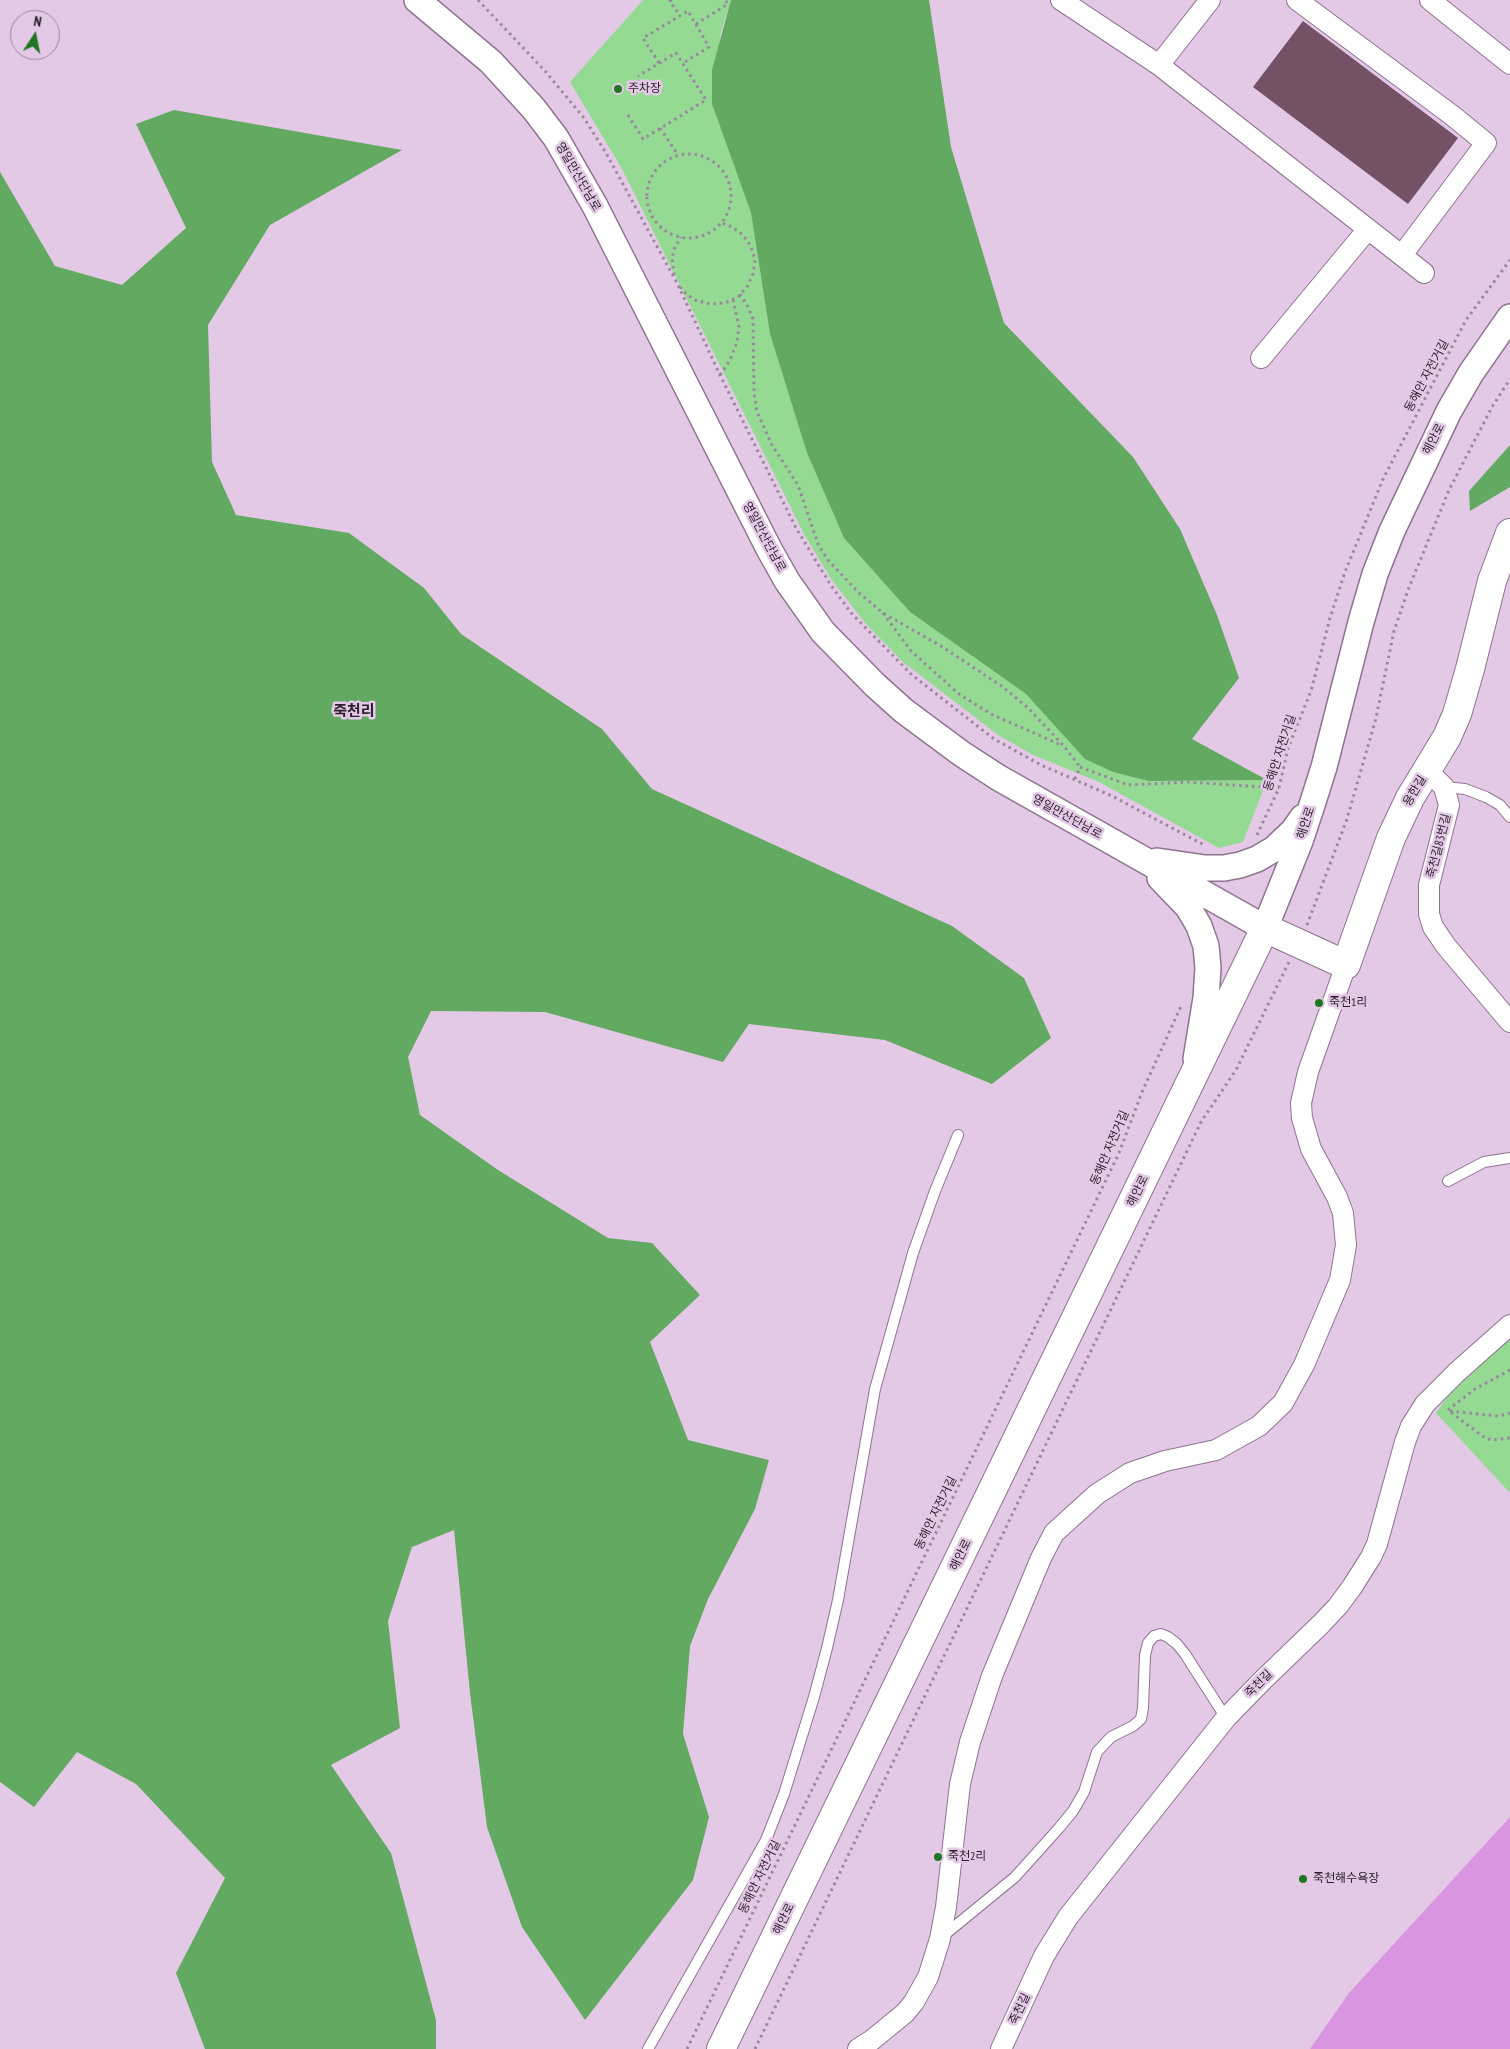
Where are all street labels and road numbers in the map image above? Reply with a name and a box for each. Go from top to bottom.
street label: 영일만산단남로 [552,140,604,214]
street label: 동해안 자전거길 [1402,337,1452,415]
street label: 해안로 [1420,421,1448,457]
street label: 영일만산단남로 [740,500,788,574]
street label: 동해안 자전거길 [1261,713,1299,793]
street label: 용한길 [1400,773,1430,809]
street label: 영일만산단남로 [1030,792,1104,842]
street label: 해안로 [1294,805,1318,841]
street label: 죽천길83번길 [1424,812,1454,880]
street label: 동해안 자전거길 [1088,1108,1132,1188]
street label: 해안로 [1124,1173,1152,1209]
street label: 동해안 자전거길 [912,1474,960,1552]
street label: 해안로 [947,1537,975,1573]
street label: 죽천길 [1242,1667,1276,1701]
street label: 동해안 자전거길 [736,1838,784,1916]
street label: 해안로 [770,1901,798,1937]
street label: 죽천길 [1006,1991,1034,2027]

